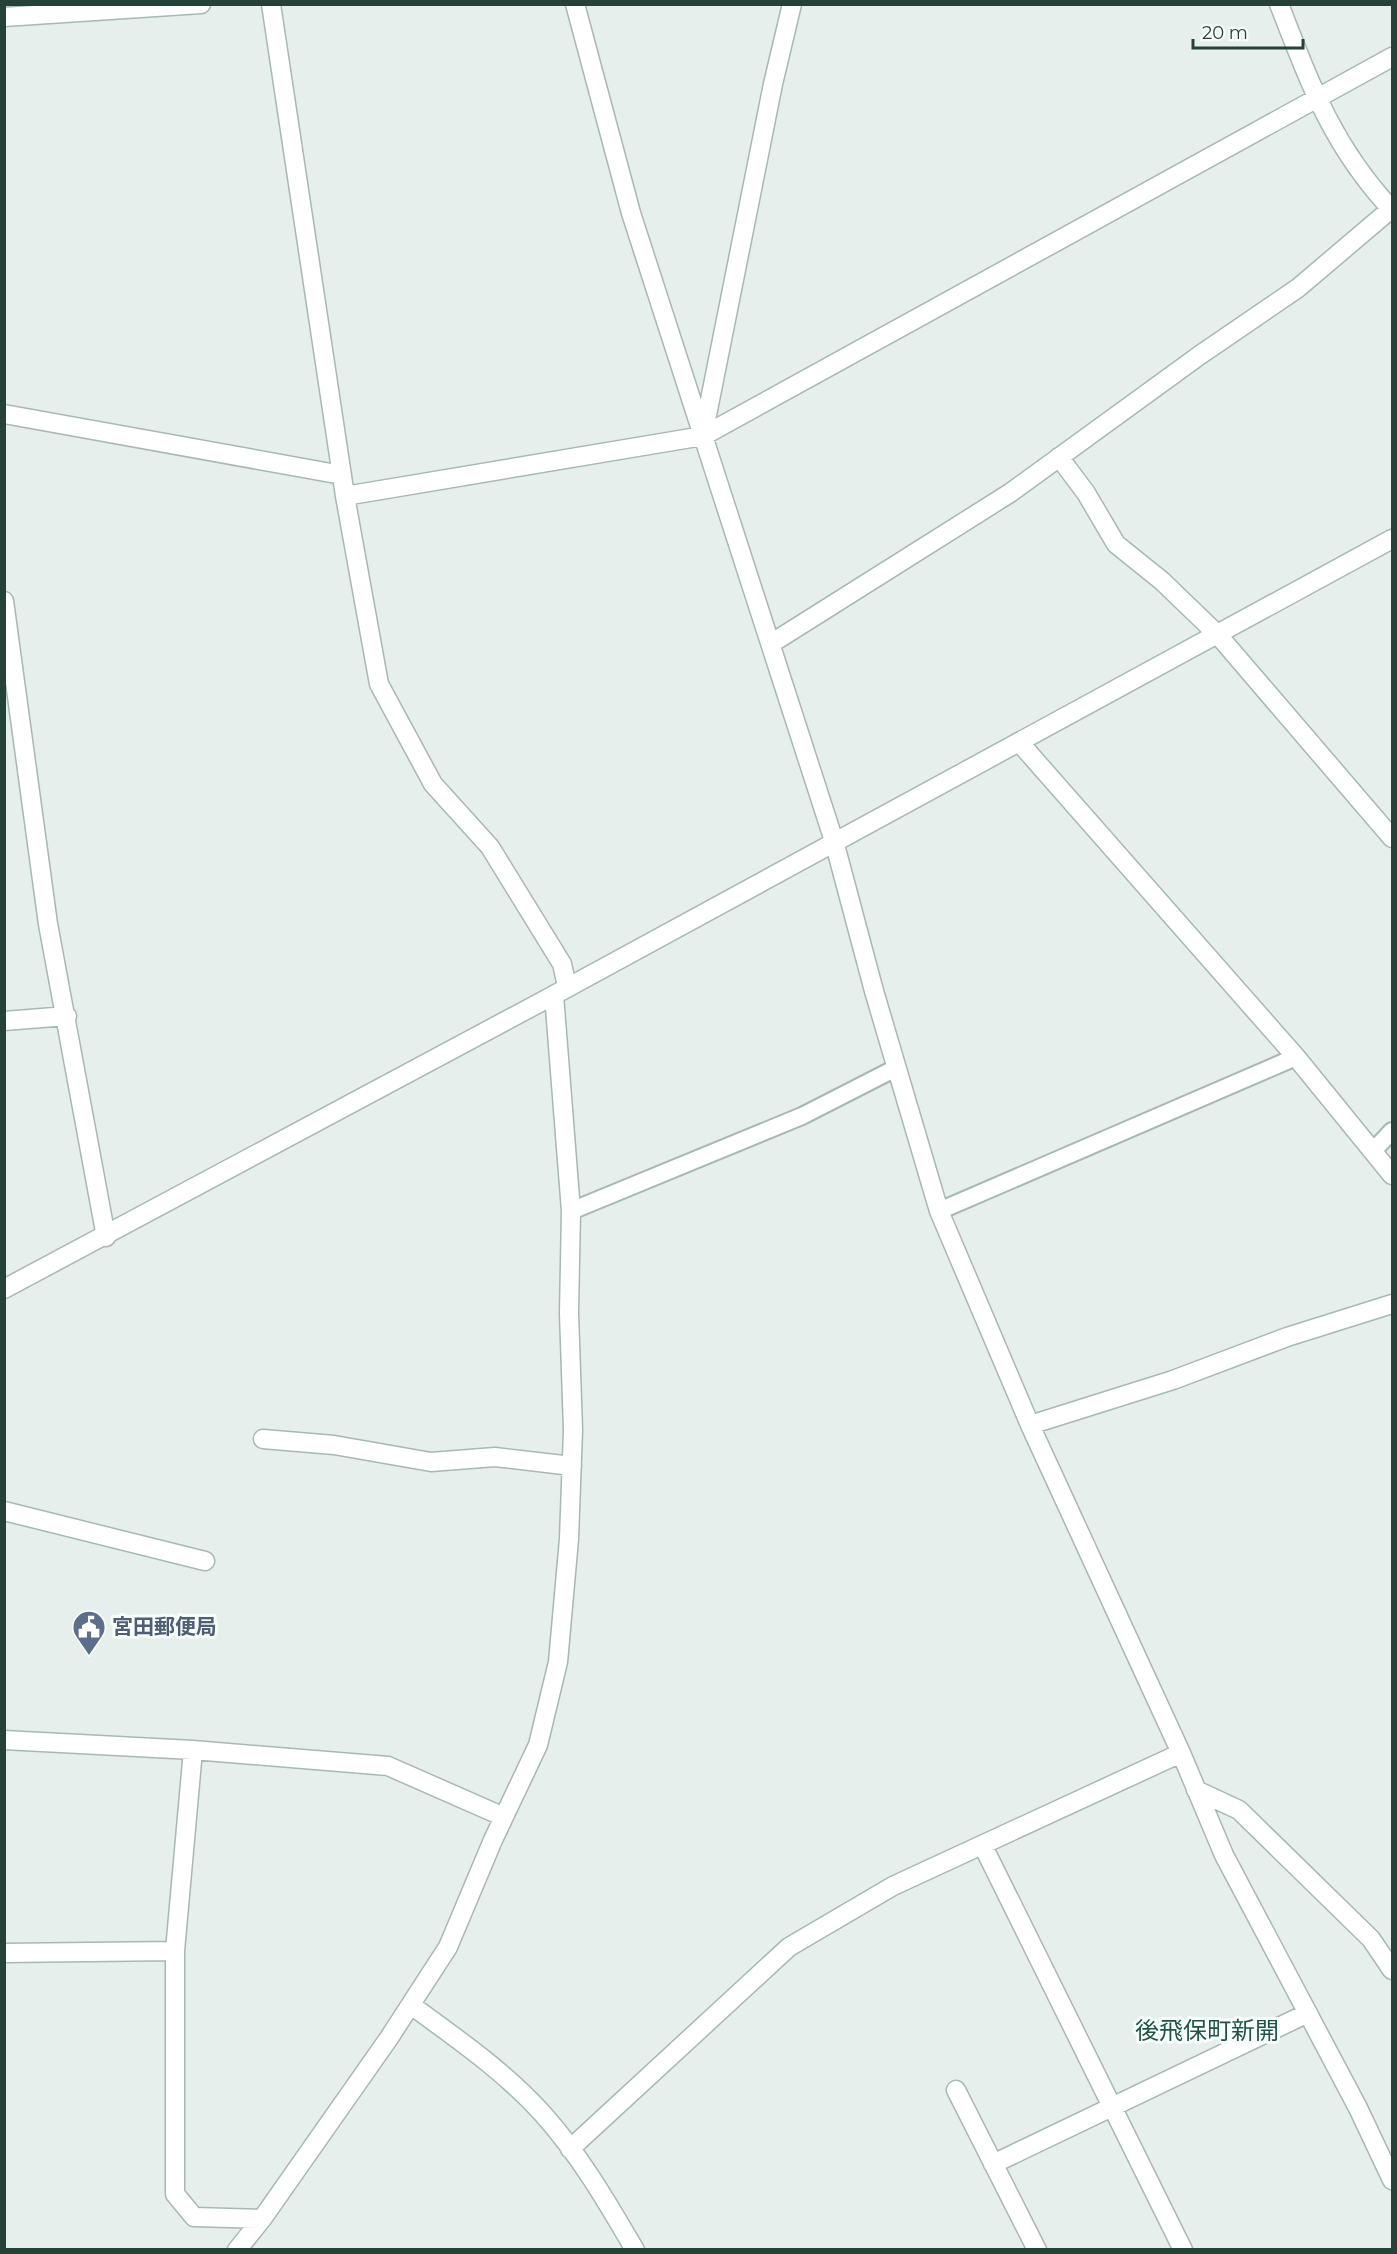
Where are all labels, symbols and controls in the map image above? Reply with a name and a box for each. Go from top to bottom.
scale bar [1193,12,1302,50]
text: 20 m [1202,22,1248,44]
public building icon: 宮田郵便局 [71,1609,107,1656]
place label: 宮田郵便局 [112,1614,217,1639]
district label: 後飛保町新開 [1135,2016,1279,2045]

